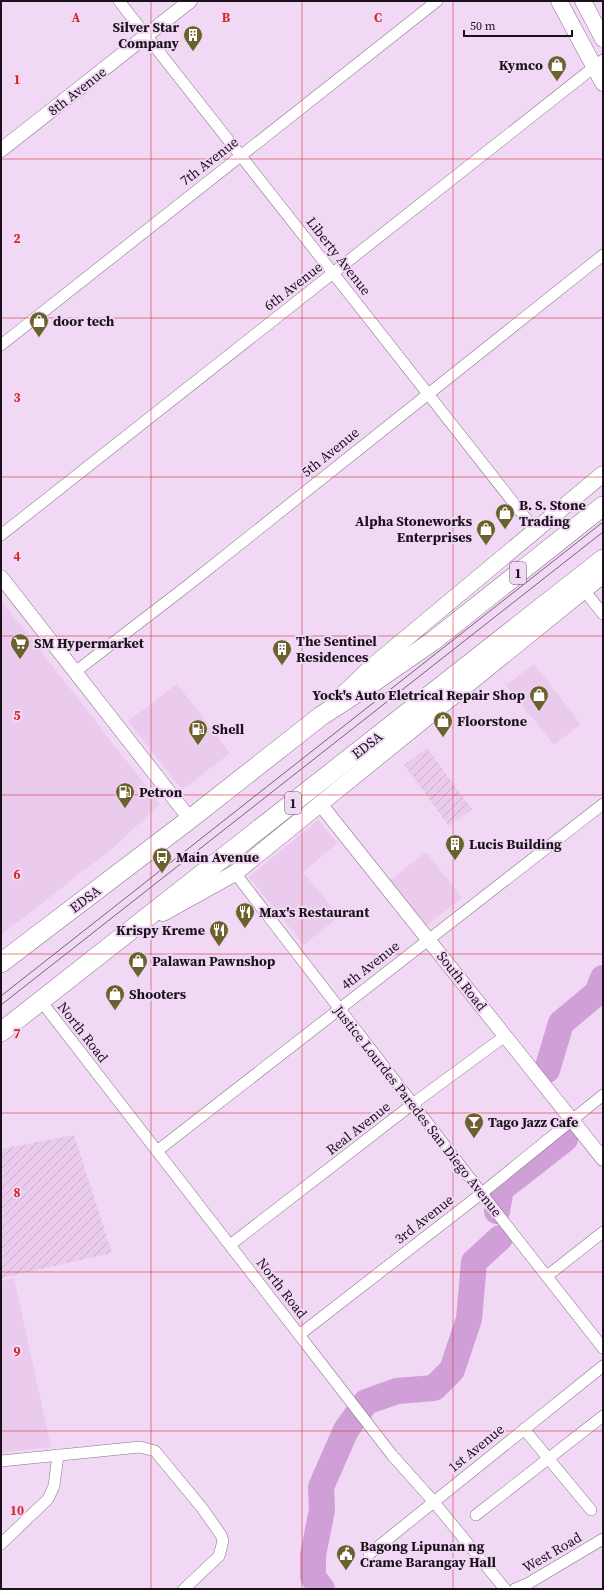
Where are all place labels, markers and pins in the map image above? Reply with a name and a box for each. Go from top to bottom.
place label: Silver Star Company [112,17,180,53]
building icon: Silver Star Company [182,24,204,52]
shop icon: Kymco [546,54,568,82]
place label: Kymco [499,55,543,75]
shop icon: door tech [28,310,50,338]
place label: door tech [53,311,115,331]
place label: B. S. Stone Trading [519,495,586,531]
shop icon: B. S. Stone Trading [494,502,516,530]
place label: Alpha Stoneworks Enterprises [355,511,473,547]
shop icon: Alpha Stoneworks Enterprises [475,518,497,546]
place label: The Sentinel Residences [296,631,377,667]
supermarket icon: SM Hypermarket [9,632,31,660]
place label: SM Hypermarket [34,633,145,653]
building icon: The Sentinel Residences [271,638,293,666]
shop icon: Yock's Auto Eletrical Repair Shop [528,684,550,712]
place label: Yock's Auto Eletrical Repair Shop [312,685,525,705]
shop icon: Floorstone [432,710,454,738]
place label: Floorstone [457,711,527,731]
fuel station icon: Shell [187,718,209,746]
place label: Shell [212,719,245,739]
fuel station icon: Petron [114,781,136,809]
place label: Petron [139,782,183,802]
building icon: Lucis Building [444,833,466,861]
place label: Lucis Building [469,834,562,854]
bus stop icon: Main Avenue [151,846,173,874]
place label: Main Avenue [176,847,259,867]
restaurant icon: Max's Restaurant [234,901,256,929]
place label: Max's Restaurant [259,902,370,922]
restaurant icon: Krispy Kreme [208,919,230,947]
place label: Krispy Kreme [116,920,205,940]
shop icon: Palawan Pawnshop [127,950,149,978]
place label: Palawan Pawnshop [152,951,276,971]
shop icon: Shooters [104,983,126,1011]
place label: Shooters [129,984,187,1004]
bar icon: Tago Jazz Cafe [463,1111,485,1139]
place label: Tago Jazz Cafe [488,1112,578,1132]
place label: Bagong Lipunan ng Crame Barangay Hall [360,1536,496,1572]
public building icon: Bagong Lipunan ng Crame Barangay Hall [335,1543,357,1571]

